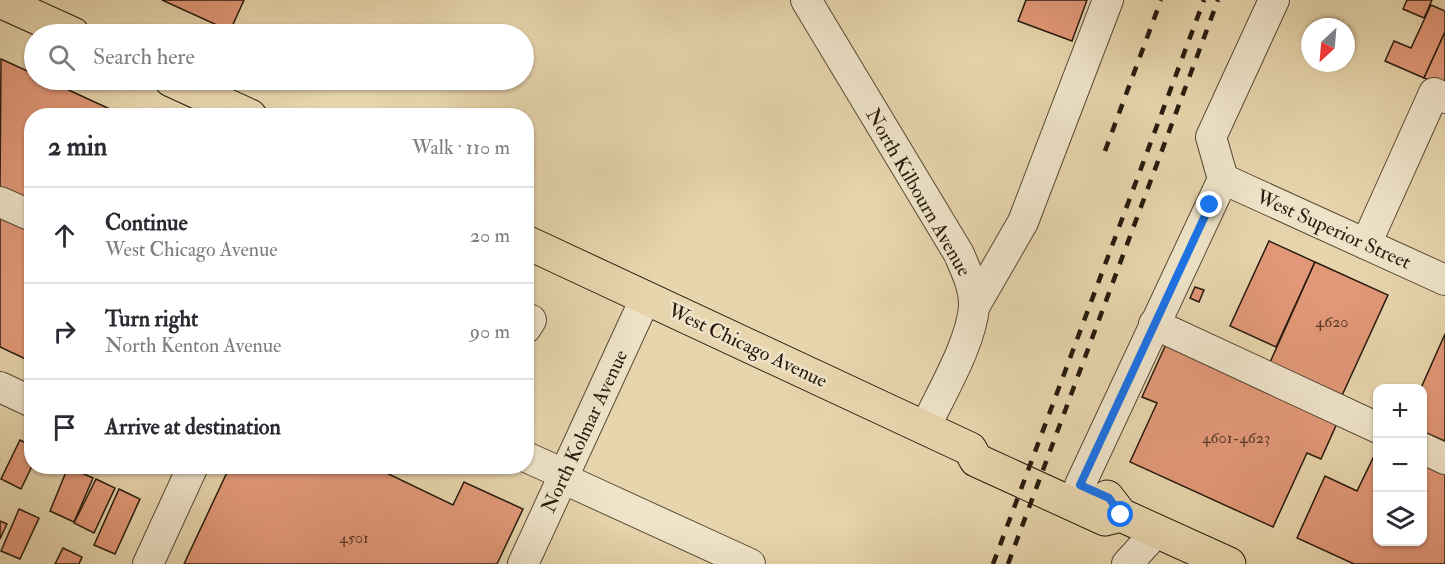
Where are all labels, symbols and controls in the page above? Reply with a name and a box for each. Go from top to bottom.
north arrow [1301,18,1355,72]
search box [24,24,534,90]
icon: search [45,41,78,74]
text: Search here [93,43,195,71]
street label: North Kilbourn Avenue [860,104,977,281]
text: 2 min [48,131,107,163]
text: Walk · 110 m [412,135,510,160]
street label: West Superior Street [1251,184,1415,276]
route end [1196,191,1222,217]
text: Continue [105,209,188,237]
icon: ahead [48,219,81,252]
text: 20 m [470,223,510,248]
text: West Chicago Avenue [105,237,278,262]
street label: West Chicago Avenue [663,297,831,393]
text: Turn right [105,305,198,333]
house number: 4620 [1316,312,1349,332]
icon: right [48,315,81,348]
text: 90 m [470,319,510,344]
text: North Kenton Avenue [105,333,281,358]
street label: North Kolmar Avenue [536,346,633,517]
map controls [1373,384,1427,546]
button: + [1373,384,1427,438]
icon: arrive [48,411,81,444]
text: Arrive at destination [105,413,281,441]
house number: 4601-4623 [1202,428,1270,448]
button: − [1373,438,1427,492]
button: layers [1373,492,1427,546]
route start [1107,501,1133,527]
house number: 4501 [339,528,369,548]

